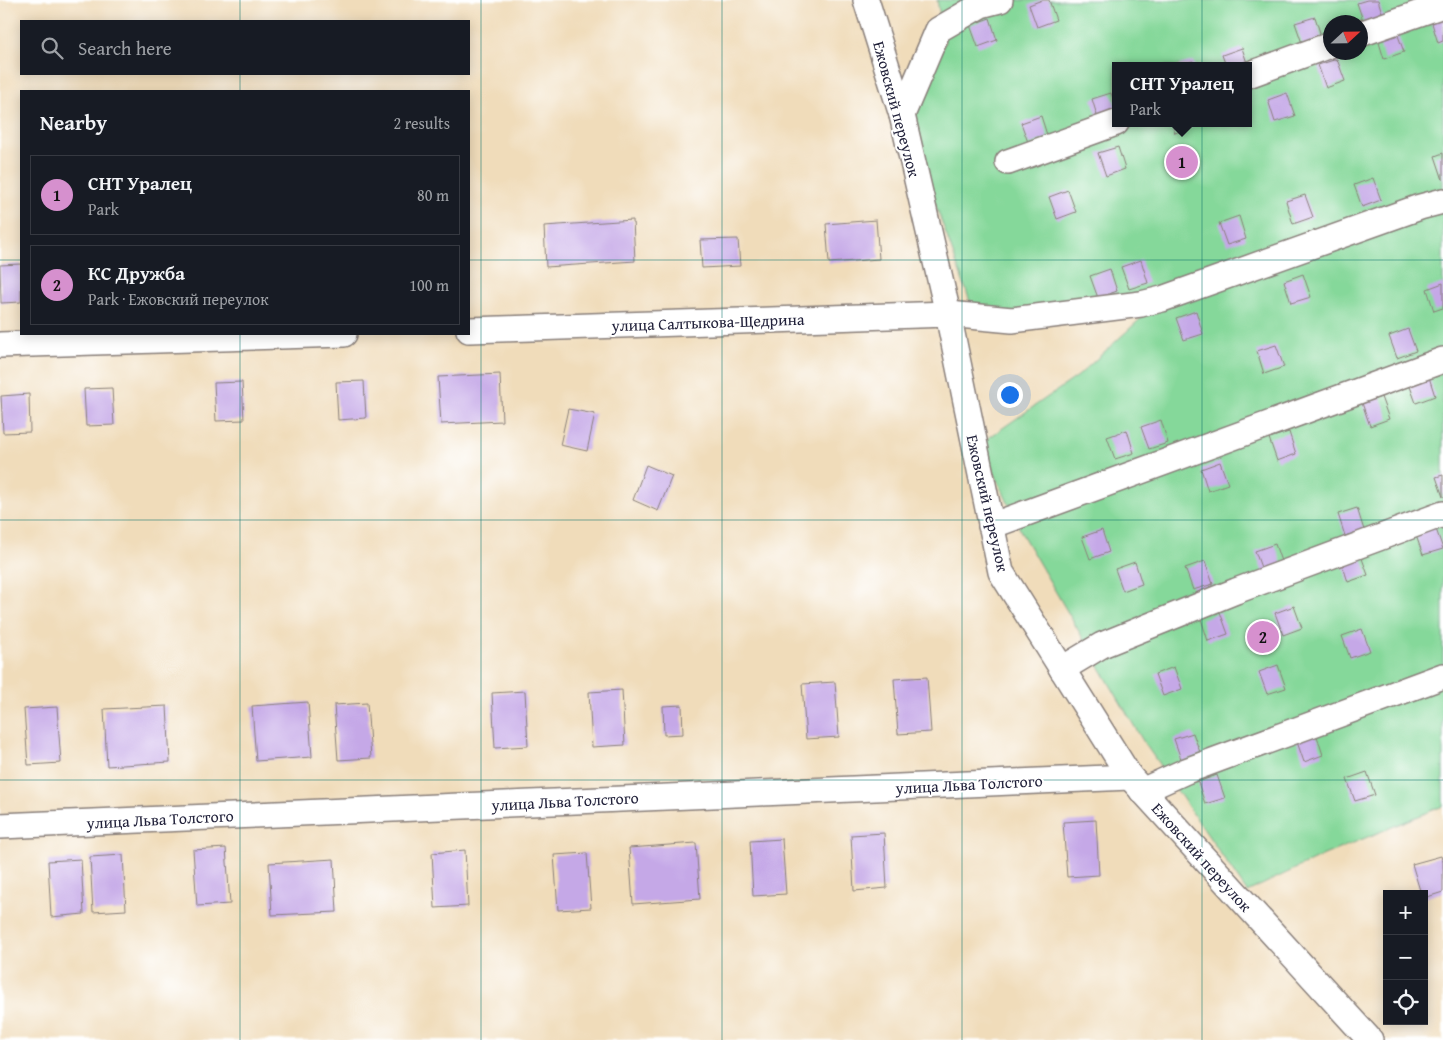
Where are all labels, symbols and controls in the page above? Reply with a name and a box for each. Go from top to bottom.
north arrow [1323,15,1368,60]
search box [20,20,470,75]
icon: search [38,34,66,62]
text: Search here [78,34,172,62]
street label: Ежовский переулок [867,38,927,180]
popup [1112,62,1252,127]
text: СНТ Уралец [1130,69,1234,97]
text: Park [1130,97,1161,121]
text: Nearby [40,107,107,138]
text: 2 results [393,111,450,135]
pin: 1 [1166,143,1198,181]
text: СНТ Уралец [88,169,192,197]
text: 1 [53,183,61,207]
text: 80 m [417,183,449,207]
text: Park [88,197,119,221]
text: КС Дружба [88,259,185,287]
text: 2 [53,273,61,297]
text: 100 m [409,273,449,297]
text: Park · Ежовский переулок [88,287,269,311]
street label: улица Салтыкова-Щедрина [610,307,805,337]
your location [997,382,1023,408]
street label: Ежовский переулок [961,432,1016,574]
pin: 2 [1247,618,1279,656]
street label: улица Льва Толстого [894,768,1043,800]
street label: улица Льва Толстого [490,785,639,817]
street label: Ежовский переулок [1146,797,1258,918]
street label: улица Льва Толстого [85,803,234,835]
map controls [1383,890,1428,1025]
button: + [1383,890,1428,935]
button: − [1383,935,1428,980]
button: locate [1383,980,1428,1025]

